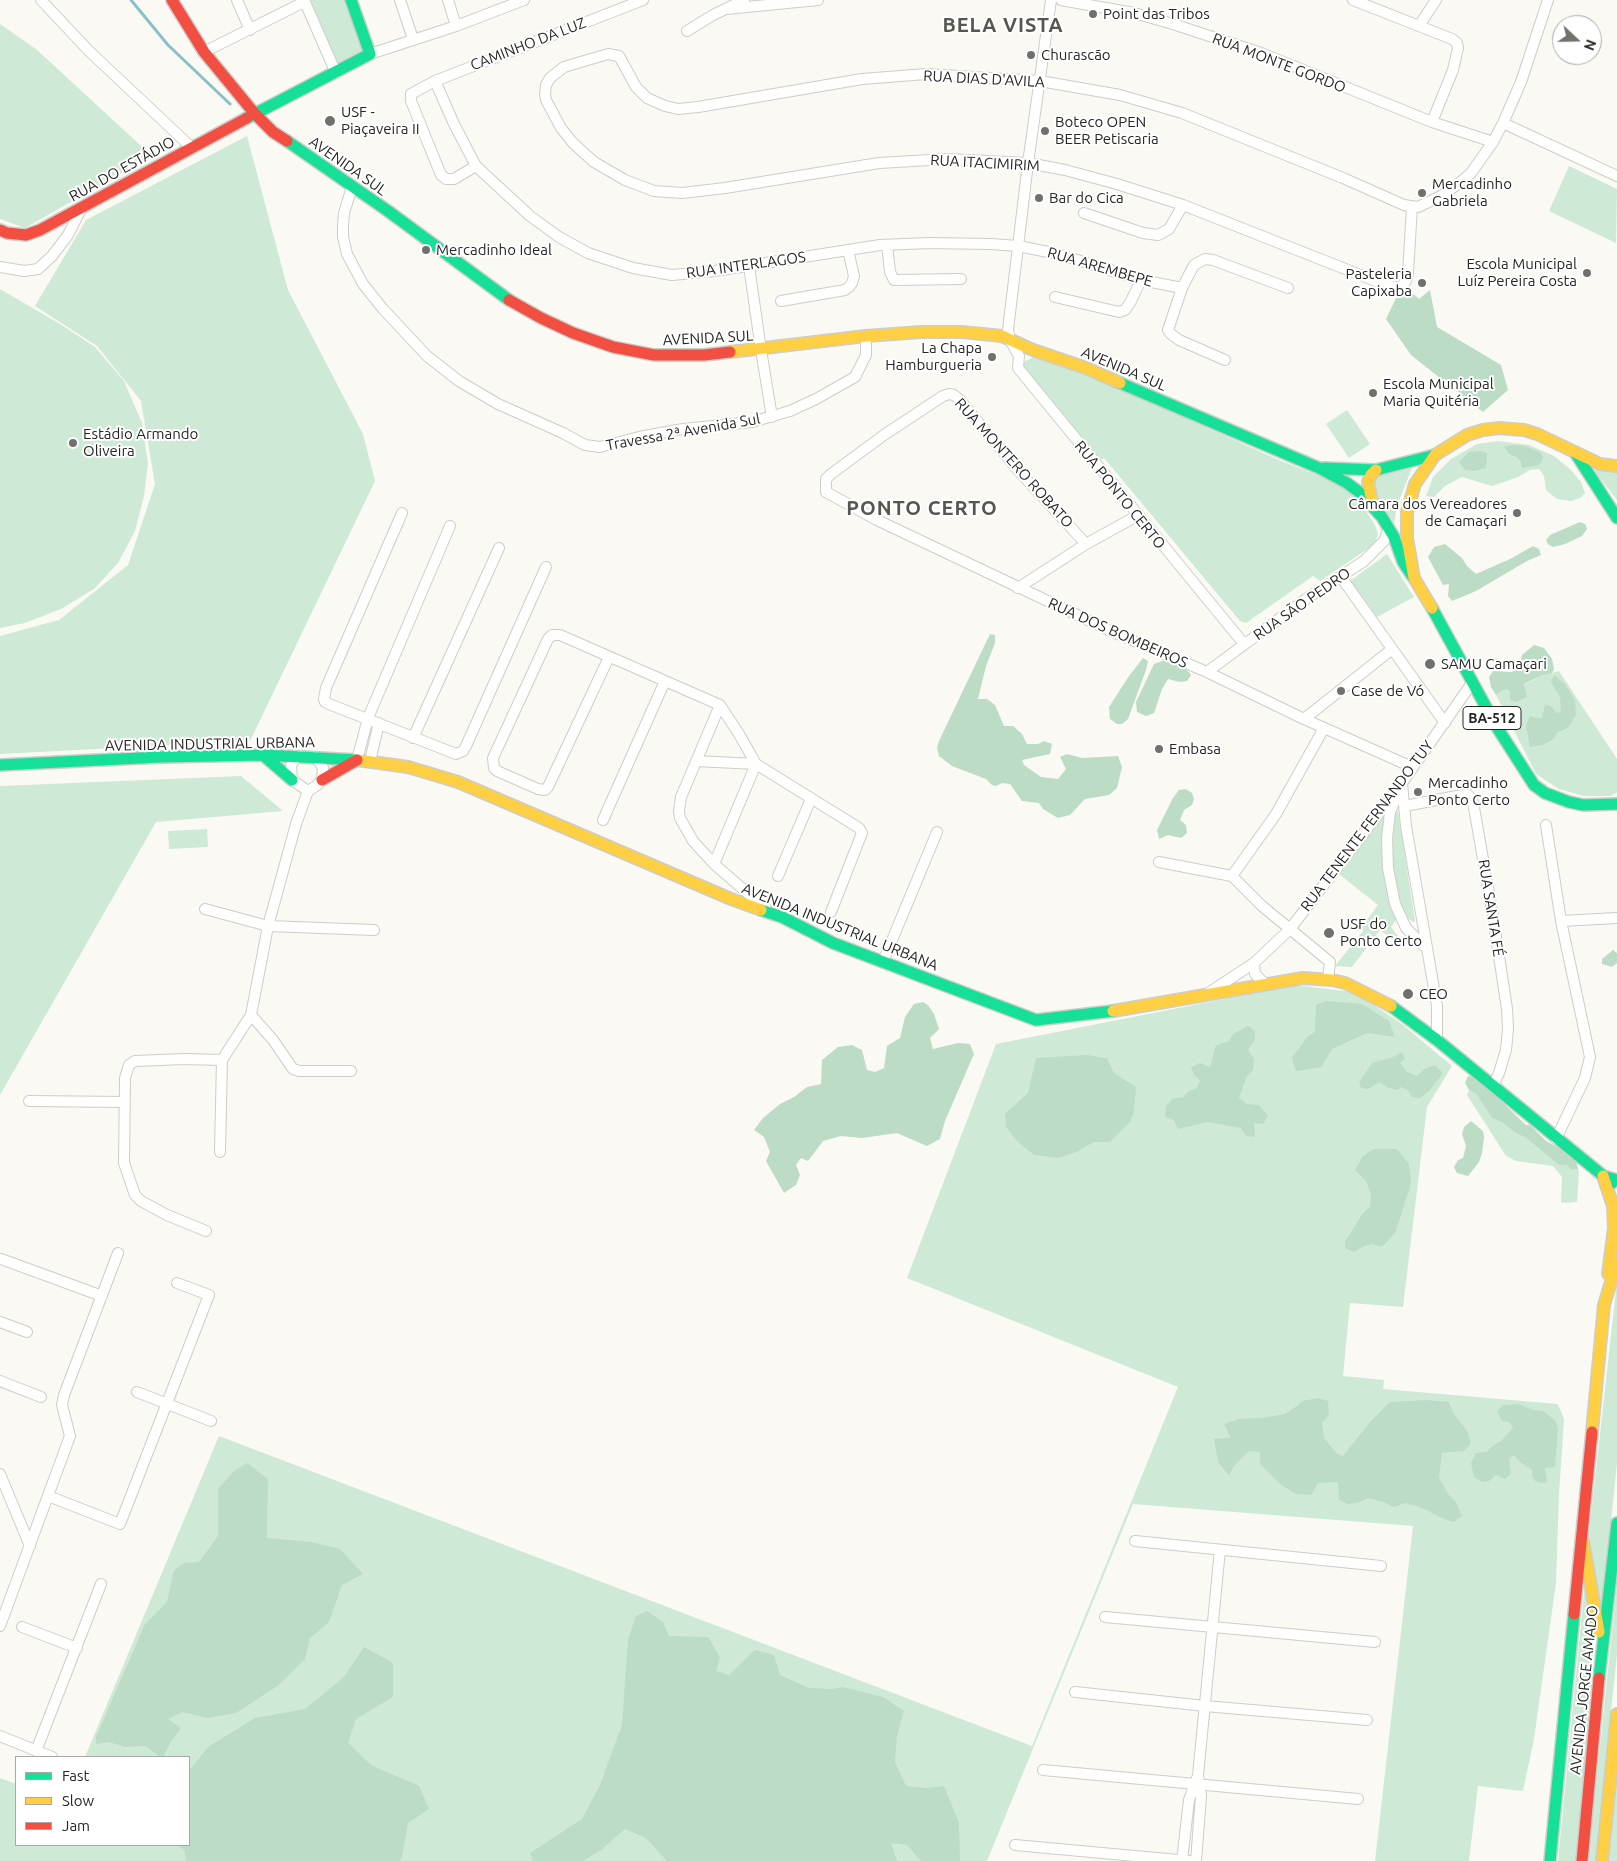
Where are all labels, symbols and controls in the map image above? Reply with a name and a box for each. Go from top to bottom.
place label: Point das Tribos [1103,5,1210,23]
marker: Point das Tribos [1087,8,1099,20]
district label: BELA VISTA [941,13,1065,37]
street label: CAMINHO DA LUZ [468,14,588,74]
north arrow [1552,15,1602,65]
street label: RUA MONTE GORDO [1210,29,1348,97]
text: N [1581,37,1599,53]
place label: Churascão [1041,46,1111,64]
marker: Churascão [1025,49,1037,61]
street label: RUA DIAS D'AVILA [923,67,1045,91]
place label: USF - Piaçaveira II [341,103,420,138]
place label: Boteco OPEN BEER Petiscaria [1055,113,1159,148]
marker: USF - Piaçaveira II [323,114,337,128]
marker: Boteco OPEN BEER Petiscaria [1039,125,1051,137]
street label: RUA DO ESTÁDIO [66,133,178,205]
street label: AVENIDA SUL [306,133,390,199]
street label: RUA ITACIMIRIM [930,151,1040,175]
place label: Mercadinho Gabriela [1432,175,1512,210]
marker: Mercadinho Gabriela [1416,187,1428,199]
place label: Bar do Cica [1049,189,1124,207]
marker: Bar do Cica [1033,192,1045,204]
place label: Mercadinho Ideal [436,241,552,259]
street label: RUA AREMBEPE [1045,243,1155,291]
marker: Mercadinho Ideal [420,244,432,256]
street label: RUA INTERLAGOS [685,248,807,282]
place label: Escola Municipal Luíz Pereira Costa [1457,255,1577,290]
place label: Pasteleria Capixaba [1346,265,1412,300]
marker: Escola Municipal Luíz Pereira Costa [1581,267,1593,279]
marker: Pasteleria Capixaba [1416,277,1428,289]
street label: AVENIDA SUL [662,327,754,349]
place label: La Chapa Hamburgueria [885,339,982,374]
street label: AVENIDA SUL [1079,343,1169,395]
marker: La Chapa Hamburgueria [986,351,998,363]
place label: Escola Municipal Maria Quitéria [1383,375,1494,410]
marker: Escola Municipal Maria Quitéria [1367,387,1379,399]
street label: RUA MONTERO ROBATO [951,394,1077,532]
street label: Travessa 2ª Avenida Sul [605,410,761,454]
place label: Estádio Armando Oliveira [83,425,198,460]
marker: Estádio Armando Oliveira [67,437,79,449]
street label: RUA PONTO CERTO [1071,437,1169,553]
place label: Câmara dos Vereadores de Camaçari [1348,495,1507,530]
district label: PONTO CERTO [845,496,999,520]
marker: Câmara dos Vereadores de Camaçari [1511,507,1523,519]
street label: RUA SÃO PEDRO [1250,564,1354,644]
street label: RUA DOS BOMBEIROS [1045,594,1191,672]
place label: SAMU Camaçari [1441,655,1547,673]
marker: SAMU Camaçari [1423,657,1437,671]
place label: Case de Vó [1351,682,1424,700]
marker: Case de Vó [1335,685,1347,697]
road number: BA-512 [1463,706,1521,730]
street label: AVENIDA INDUSTRIAL URBANA [105,733,315,755]
street label: RUA TENENTE FERNANDO TUY [1297,737,1437,915]
place label: Embasa [1169,740,1221,758]
marker: Embasa [1153,743,1165,755]
place label: Mercadinho Ponto Certo [1428,774,1510,809]
marker: Mercadinho Ponto Certo [1412,786,1424,798]
street label: RUA SANTA FÉ [1474,858,1508,958]
street label: AVENIDA INDUSTRIAL URBANA [739,879,941,975]
place label: USF do Ponto Certo [1340,915,1422,950]
marker: USF do Ponto Certo [1322,926,1336,940]
place label: CEO [1419,985,1448,1003]
marker: CEO [1401,987,1415,1001]
street label: AVENIDA JORGE AMADO [1566,1605,1602,1775]
legend [15,1756,190,1846]
text: Fast [62,1767,89,1784]
text: Slow [62,1792,94,1809]
text: Jam [62,1817,90,1834]

